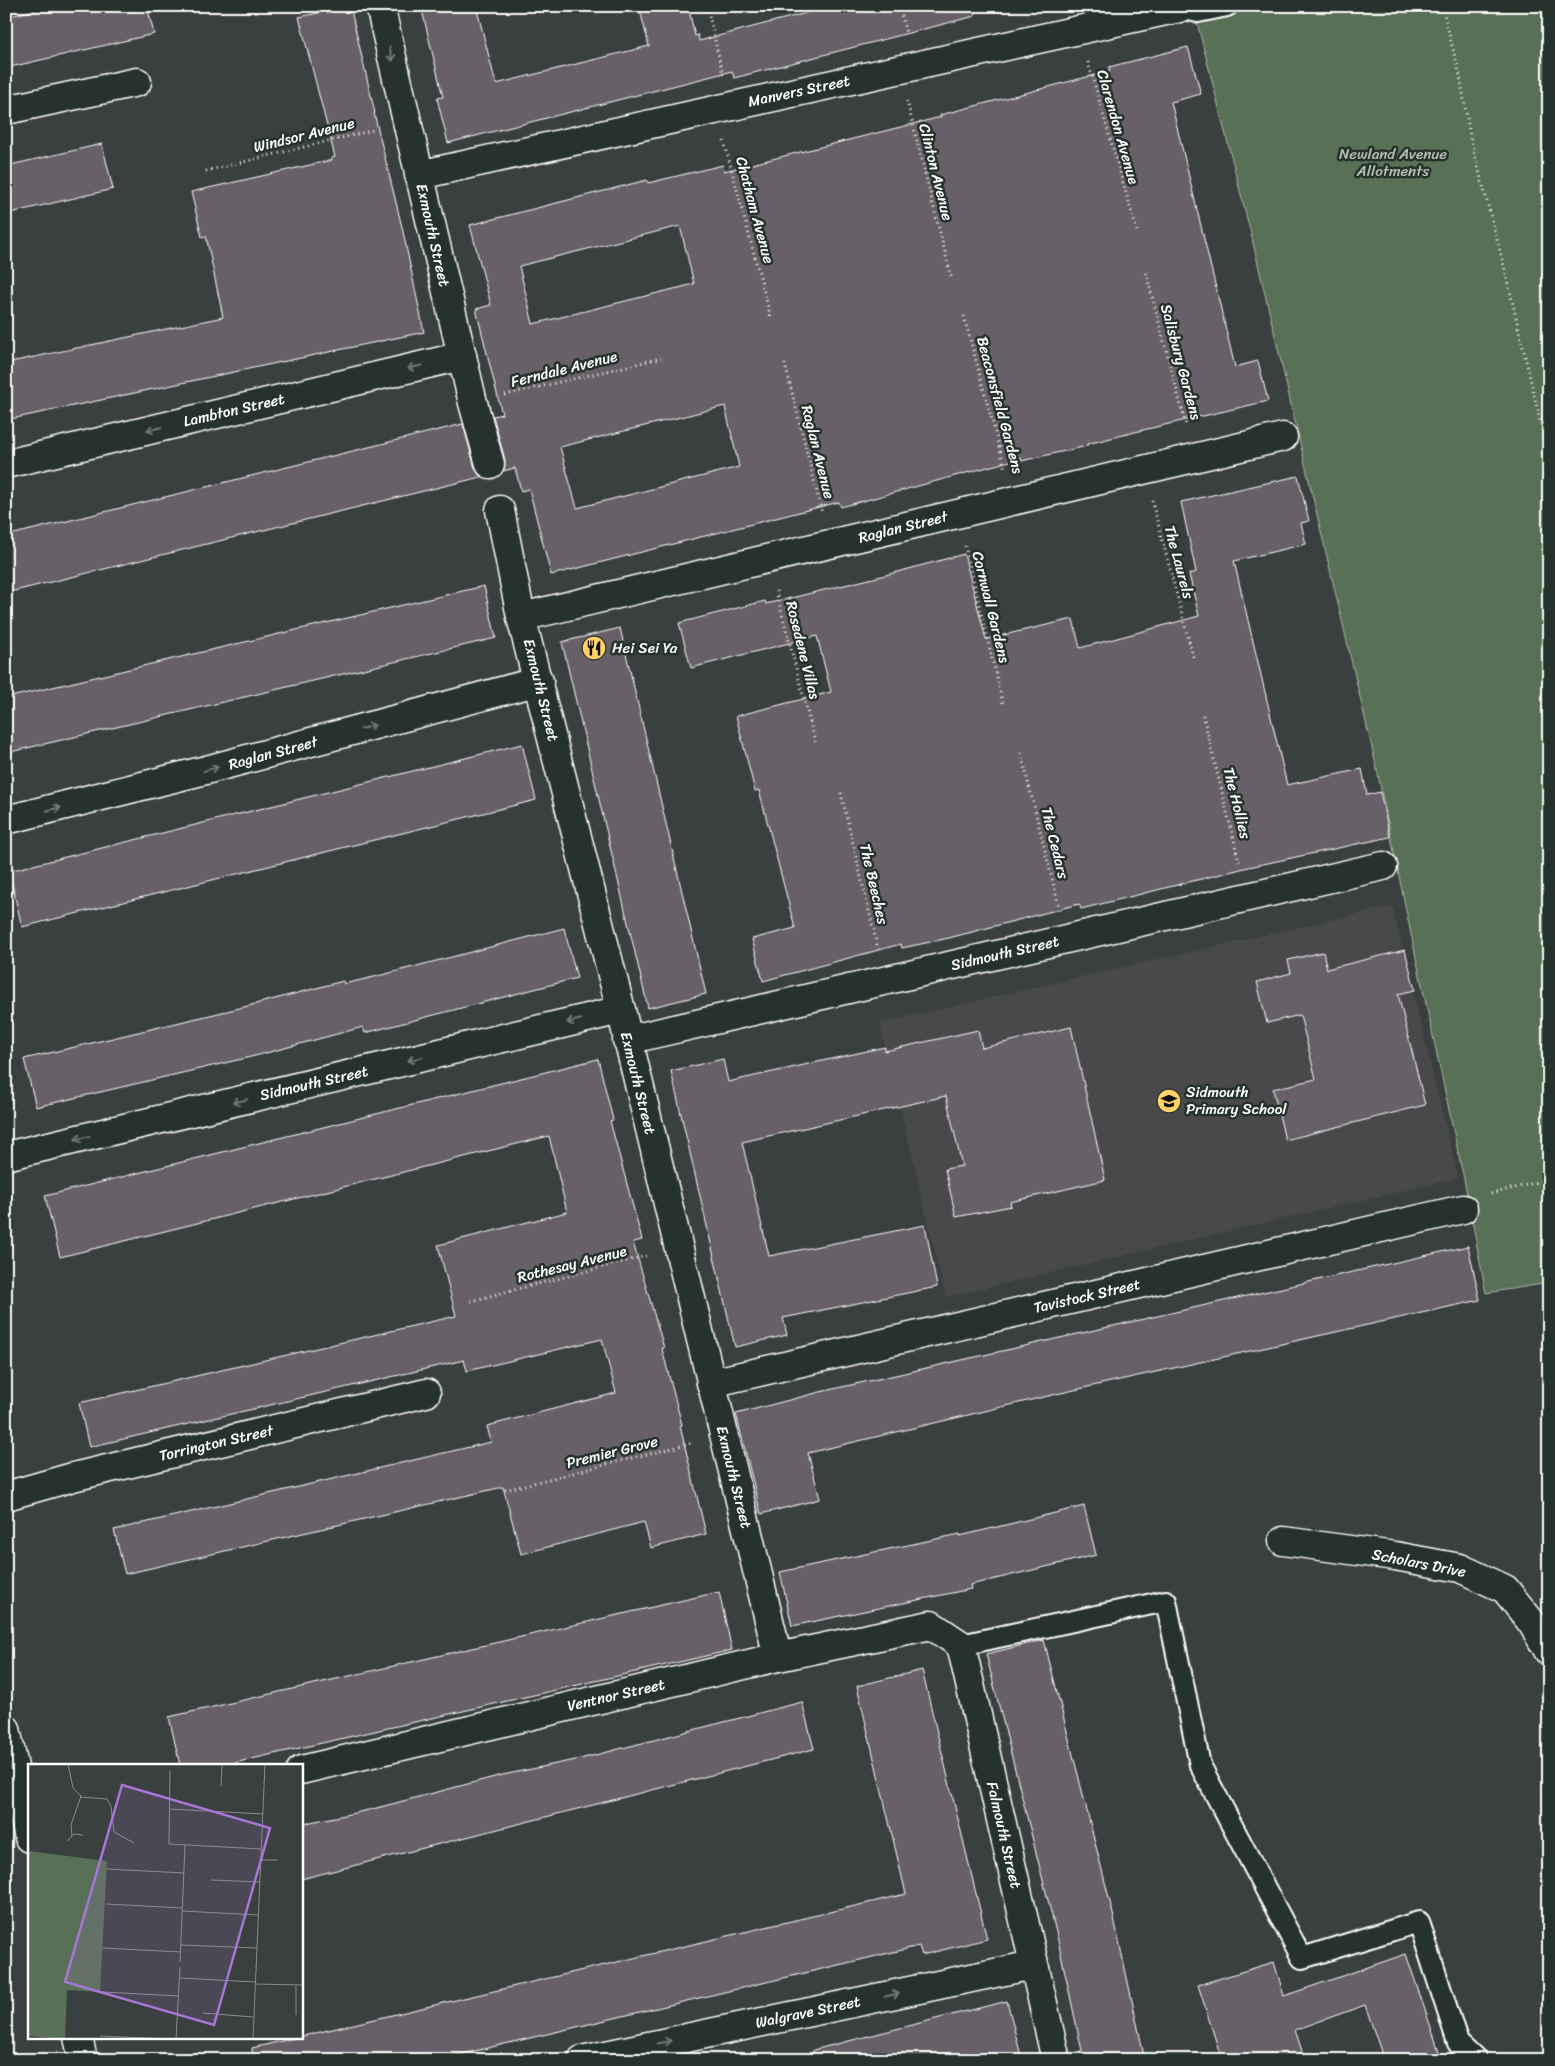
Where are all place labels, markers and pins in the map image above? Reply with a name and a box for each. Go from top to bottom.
restaurant icon: Hei Sei Ya [581,635,607,661]
place label: Hei Sei Ya [612,635,678,661]
place label: Sidmouth Primary School [1186,1079,1287,1122]
school or university icon: Sidmouth Primary School [1156,1088,1182,1114]

